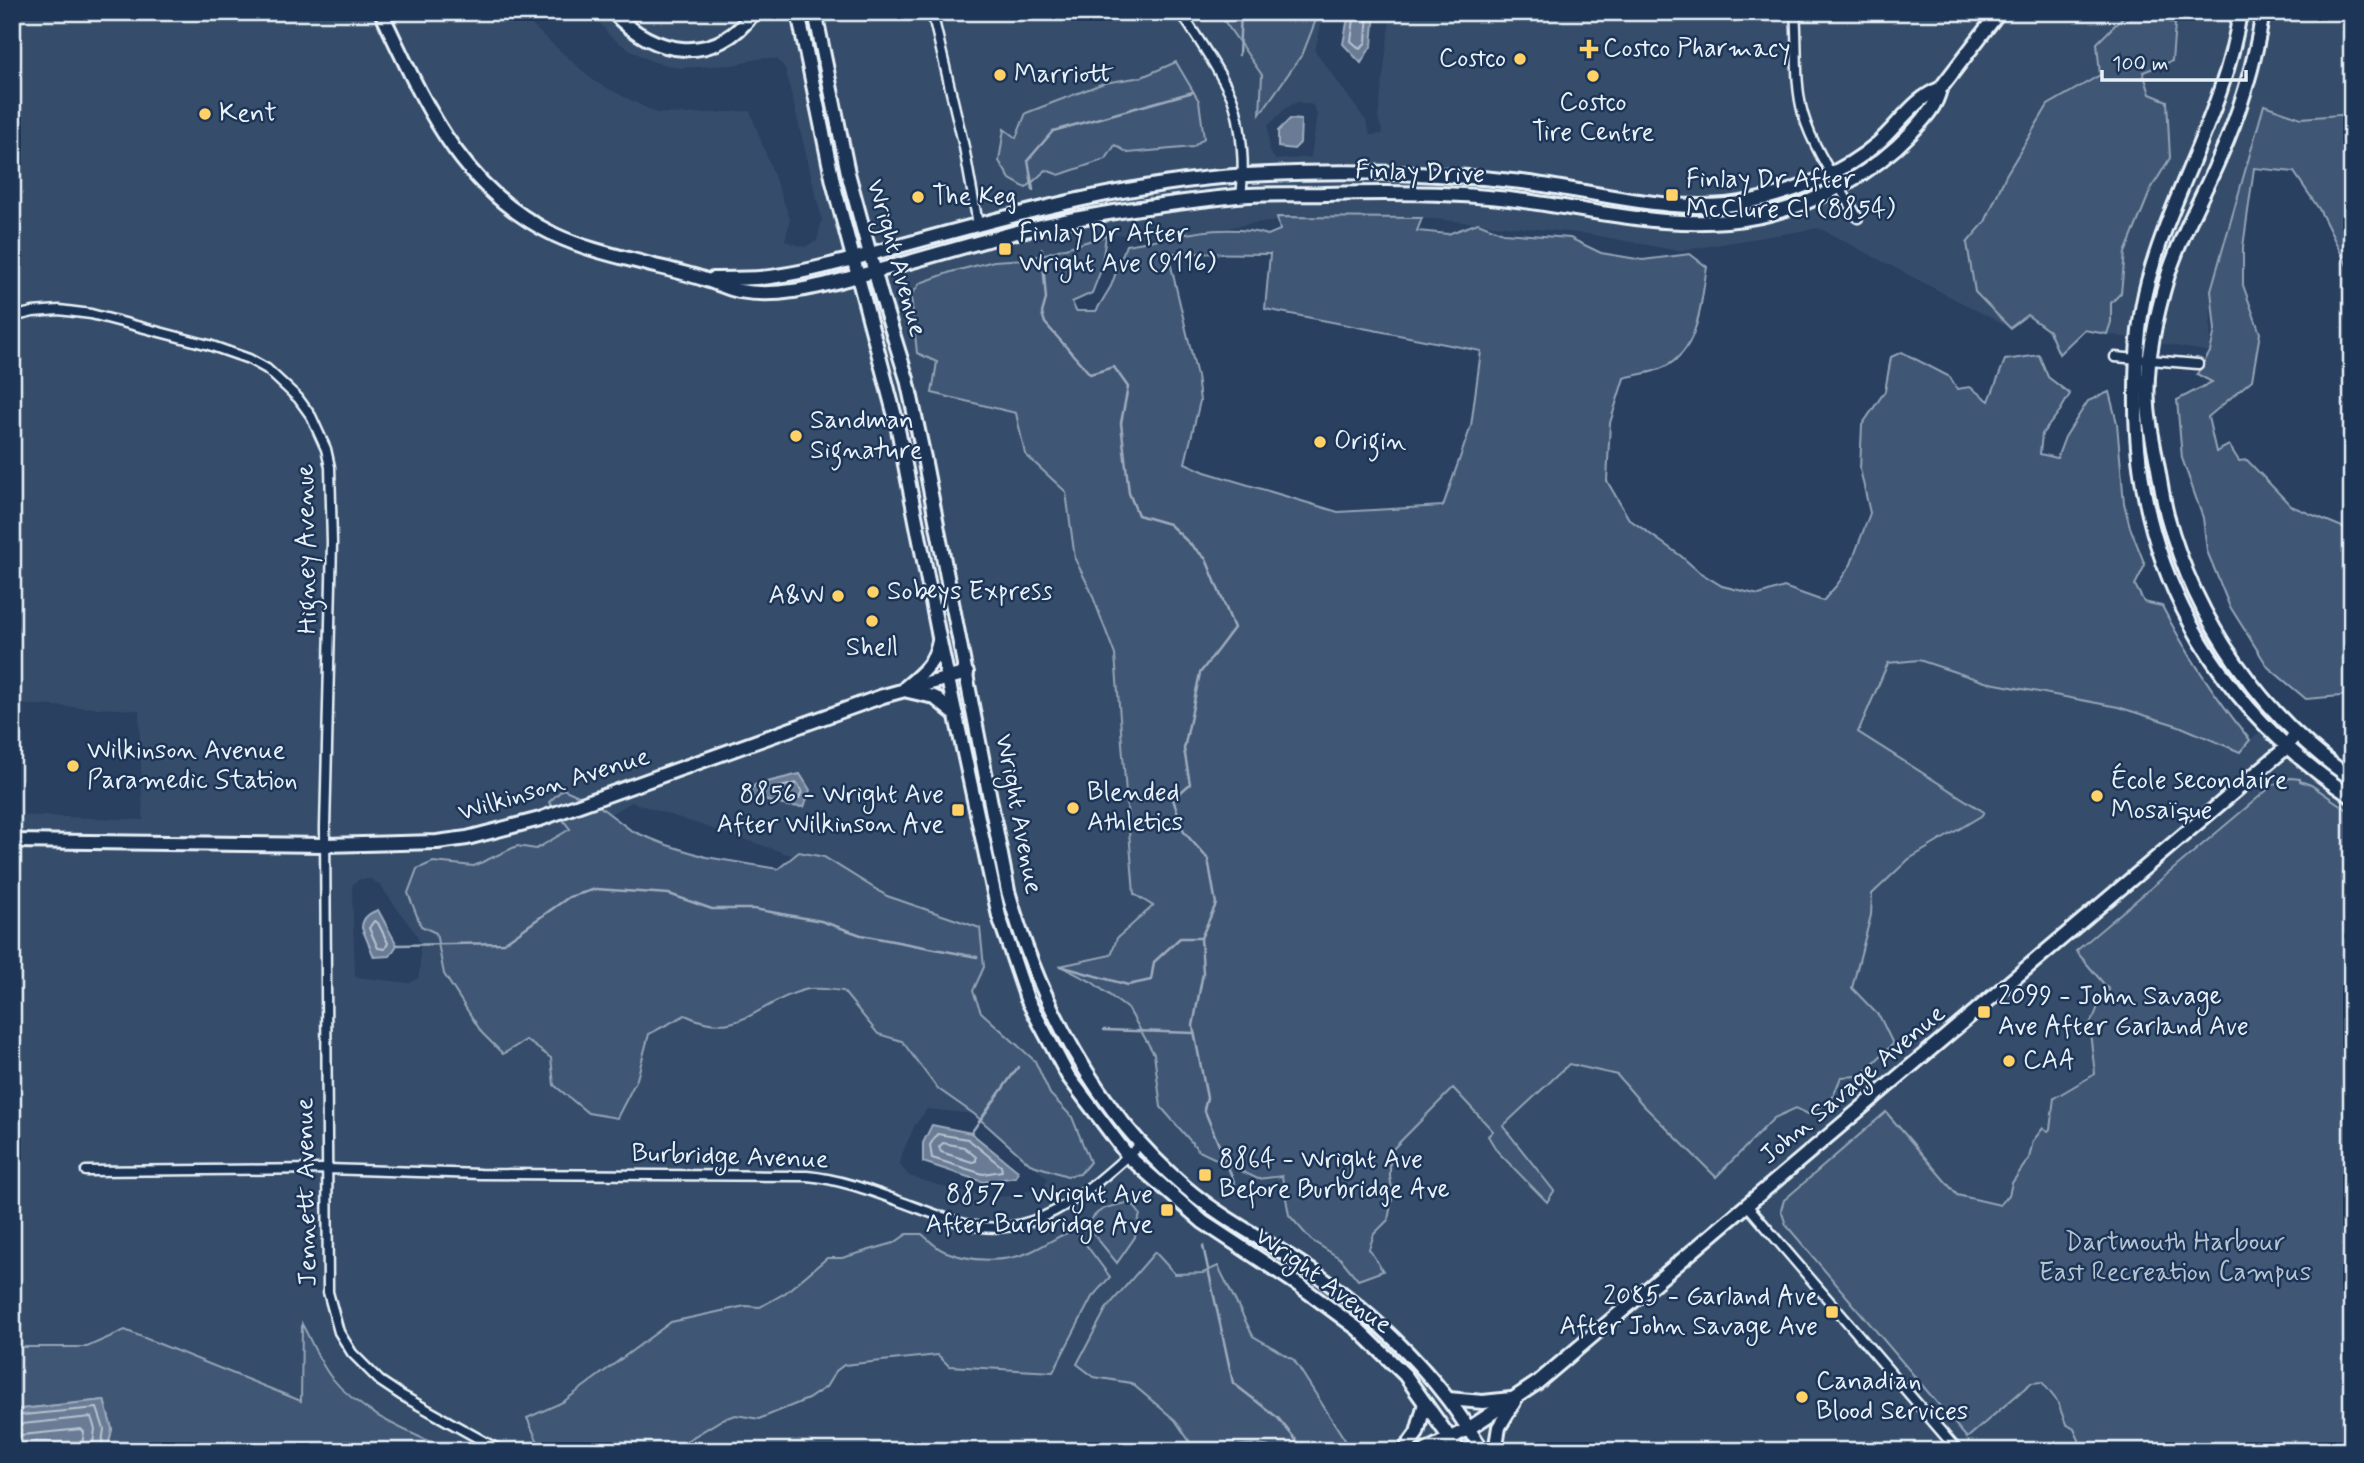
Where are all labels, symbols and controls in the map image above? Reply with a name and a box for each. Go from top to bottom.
place label: Costco Pharmacy [1603,32,1791,66]
scale bar [2102,38,2245,82]
marker: Costco Pharmacy [1581,41,1597,57]
place label: Costco [1439,42,1506,76]
text: 100 m [2112,50,2168,78]
marker: Costco [1512,51,1528,67]
place label: Marriott [1014,58,1114,92]
marker: Marriott [992,67,1008,83]
marker: Costco Tire Centre [1585,68,1601,84]
place label: Costco Tire Centre [1532,86,1654,150]
place label: Kent [219,97,277,131]
marker: Kent [197,106,213,122]
street label: Finlay Drive [1354,154,1486,192]
place label: Finlay Dr After McClure Cl (8854) [1686,163,1895,227]
street label: Wright Avenue [855,175,935,341]
place label: The Keg [932,180,1017,214]
marker: Finlay Dr After McClure Cl (8854) [1664,187,1680,203]
marker: The Keg [910,189,926,205]
place label: Finlay Dr After Wright Ave (9116) [1019,217,1216,283]
marker: Finlay Dr After Wright Ave (9116) [997,241,1013,257]
place label: Sandman Signature [810,404,923,471]
place label: Origin [1334,425,1406,462]
marker: Sandman Signature [788,428,804,444]
marker: Origin [1312,434,1328,450]
street label: Higney Avenue [289,463,328,634]
place label: Sobeys Express [887,575,1053,609]
place label: A&W [769,579,824,613]
marker: Sobeys Express [865,584,881,600]
marker: A&W [830,588,846,604]
marker: Shell [864,613,880,629]
place label: Shell [846,631,898,665]
street label: Wright Avenue [984,731,1050,897]
place label: Wilkinson Avenue Paramedic Station [87,734,298,798]
street label: Wilkinson Avenue [454,740,654,830]
marker: Wilkinson Avenue Paramedic Station [65,758,81,774]
place label: École secondaire Mosaïque [2111,762,2288,828]
place label: Blended Athletics [1087,776,1183,840]
place label: 8856 - Wright Ave After Wilkinson Ave [717,778,944,842]
marker: École secondaire Mosaïque [2089,788,2105,804]
marker: Blended Athletics [1065,800,1081,816]
marker: 8856 - Wright Ave After Wilkinson Ave [950,802,966,818]
place label: 2099 - John Savage Ave After Garland Ave [1998,980,2249,1044]
street label: John Savage Avenue [1753,997,1954,1174]
marker: 2099 - John Savage Ave After Garland Ave [1976,1004,1992,1020]
place label: CAA [2023,1044,2075,1078]
marker: CAA [2001,1053,2017,1069]
street label: Jennett Avenue [288,1097,326,1287]
street label: Burbridge Avenue [631,1137,829,1179]
place label: 8864 - Wright Ave Before Burbridge Ave [1219,1143,1450,1209]
marker: 8864 - Wright Ave Before Burbridge Ave [1197,1167,1213,1183]
place label: 8857 - Wright Ave After Burbridge Ave [925,1178,1153,1244]
marker: 8857 - Wright Ave After Burbridge Ave [1159,1202,1175,1218]
street label: Wright Avenue [1246,1220,1399,1344]
park label: Dartmouth Harbour East Recreation Campus [2039,1226,2311,1290]
place label: 2085 - Garland Ave After John Savage Ave [1559,1280,1818,1346]
marker: 2085 - Garland Ave After John Savage Ave [1824,1304,1840,1320]
place label: Canadian Blood Services [1816,1365,1969,1429]
marker: Canadian Blood Services [1794,1389,1810,1405]

